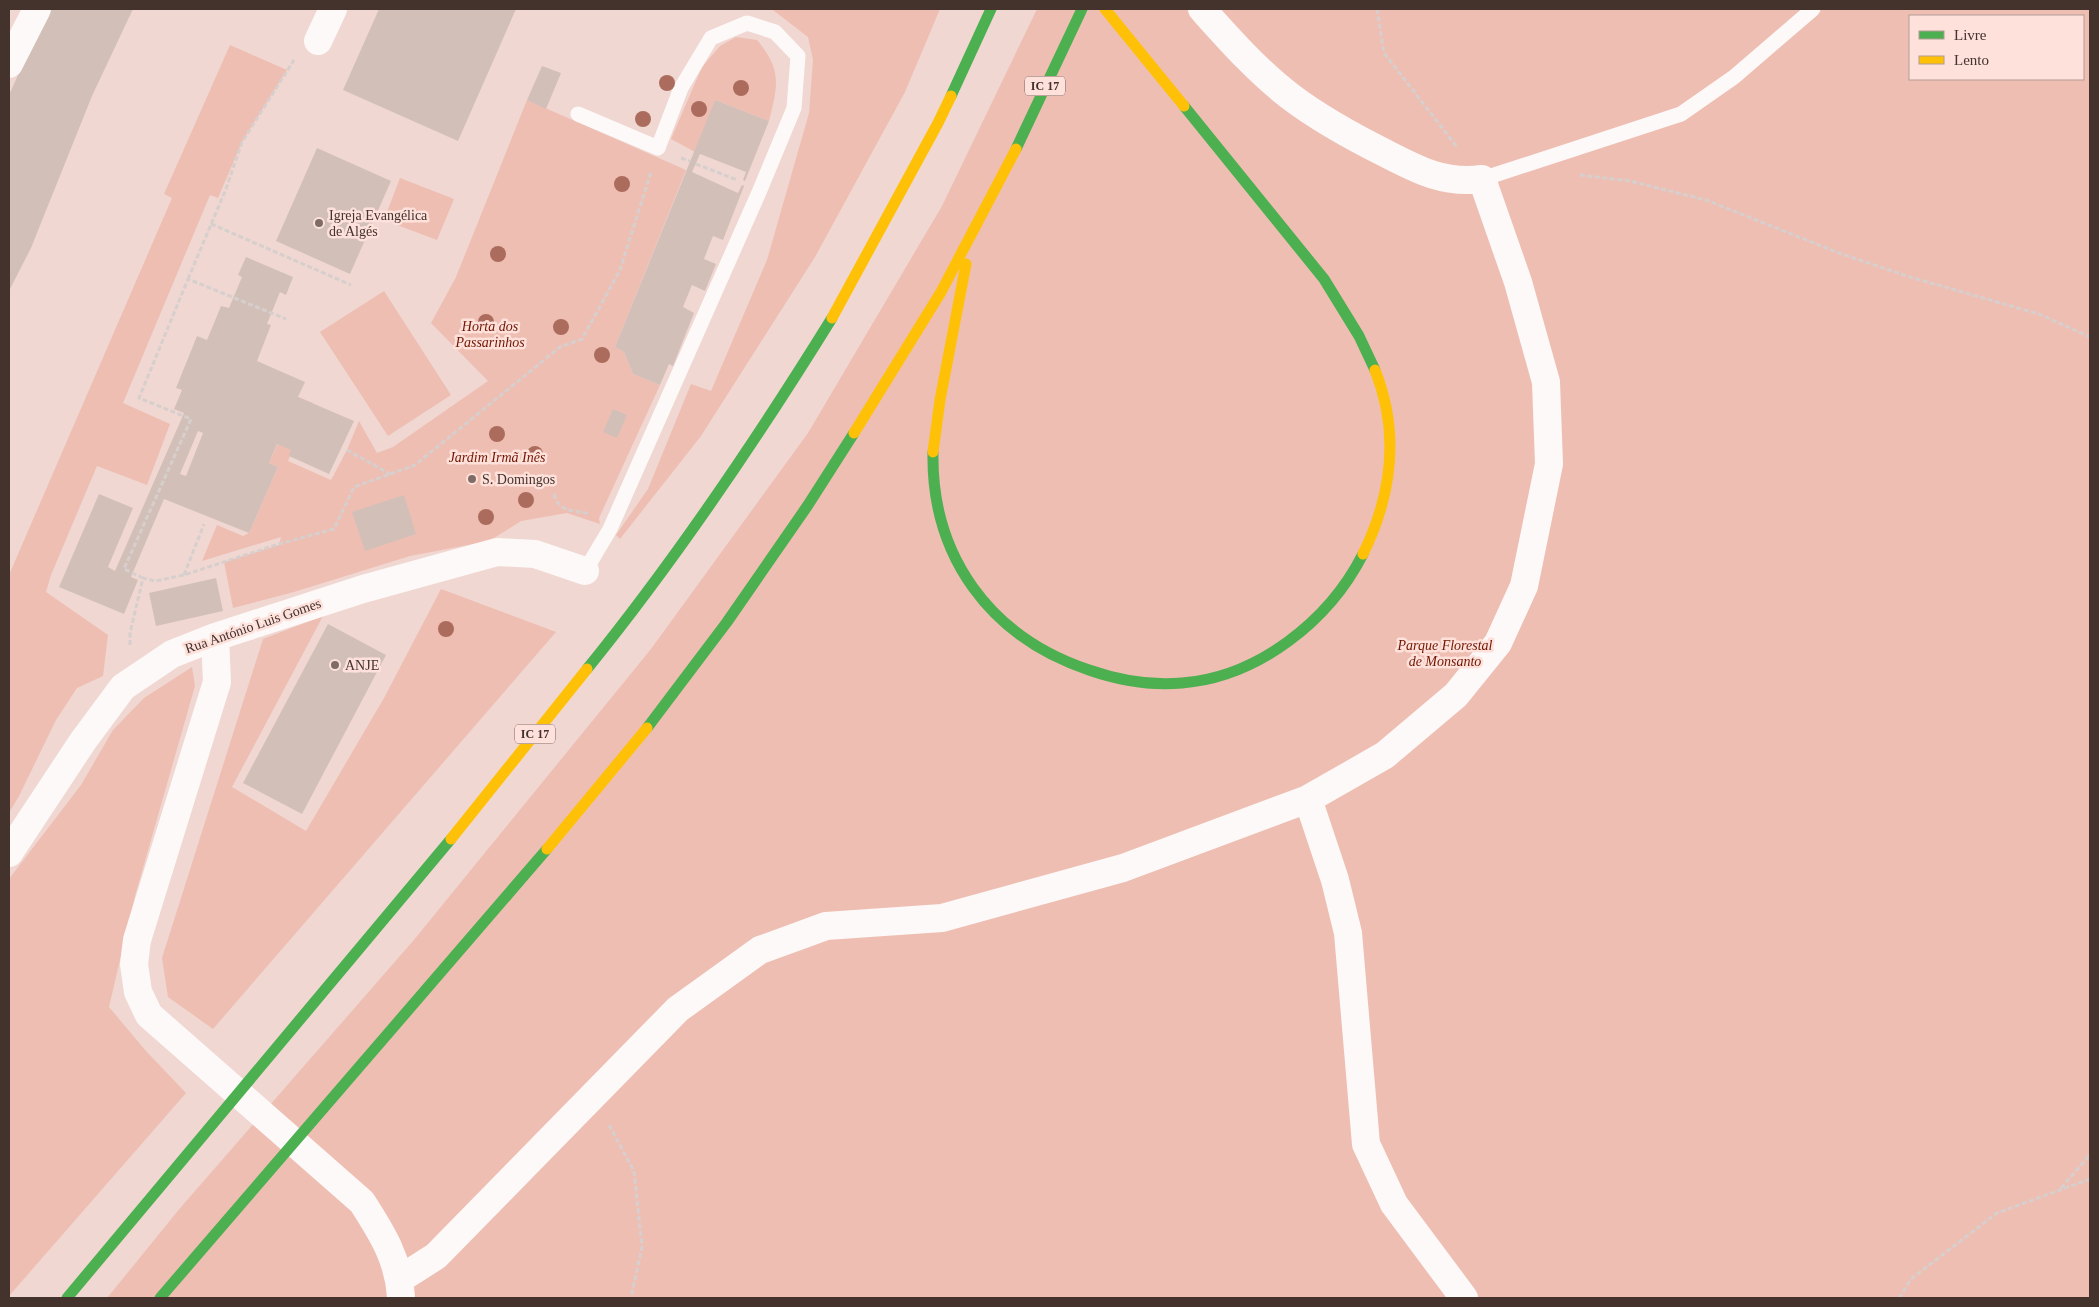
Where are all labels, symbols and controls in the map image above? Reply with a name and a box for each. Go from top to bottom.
legend [1909,15,2084,80]
text: Livre [1954,27,1987,43]
text: Lento [1954,52,1989,68]
road number: IC 17 [1025,76,1065,95]
place label: Igreja Evangélica de Algés [329,208,428,239]
marker: Igreja Evangélica de Algés [313,217,325,229]
park label: Horta dos Passarinhos [454,319,525,350]
park label: Jardim Irmã Inês [449,450,546,465]
place label: S. Domingos [482,472,555,487]
marker: S. Domingos [466,473,478,485]
street label: Rua António Luis Gomes [183,596,323,656]
park label: Parque Florestal de Monsanto [1396,638,1493,669]
place label: ANJE [345,658,379,673]
marker: ANJE [329,659,341,671]
road number: IC 17 [515,724,555,744]

